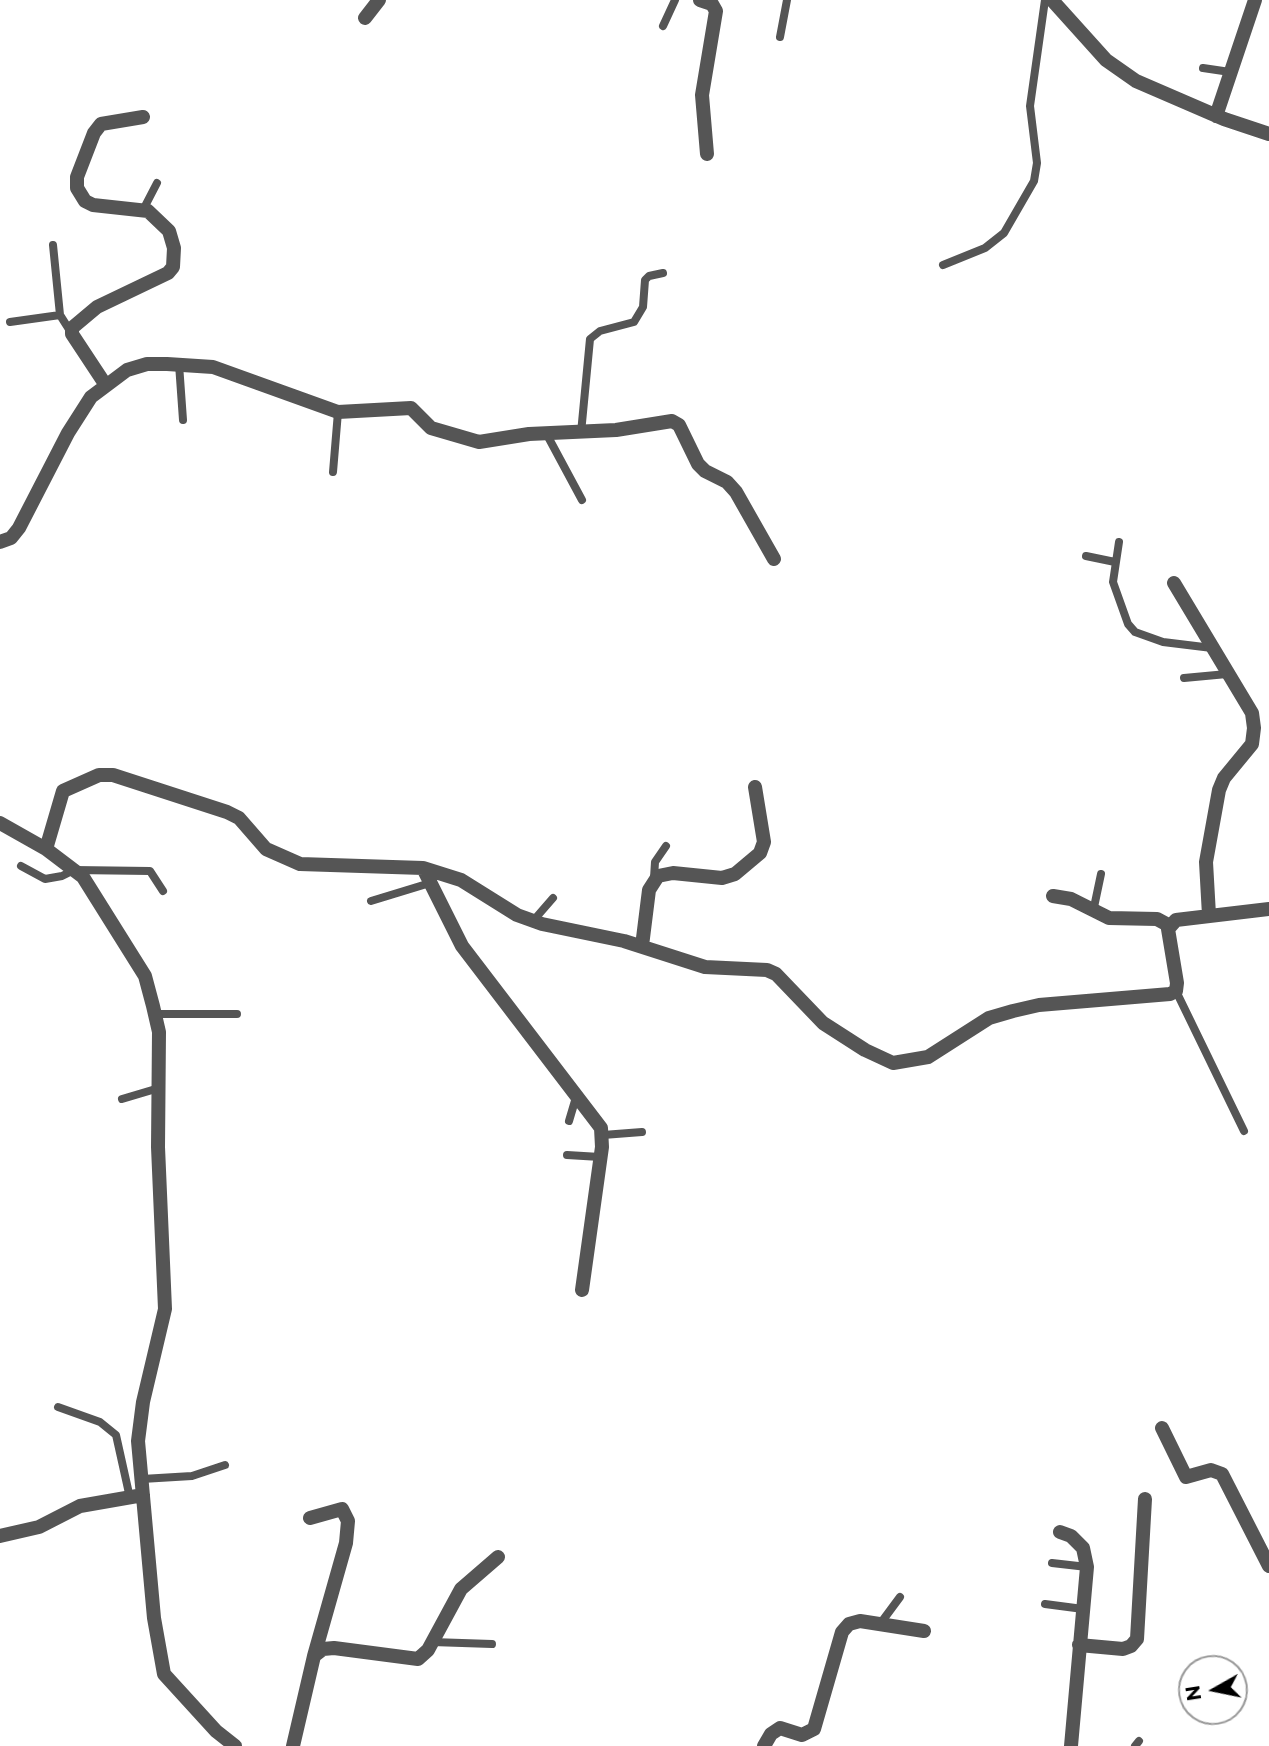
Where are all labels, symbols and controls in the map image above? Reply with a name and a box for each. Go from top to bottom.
north arrow [1178,1655,1248,1725]
text: N [1181,1684,1206,1702]

